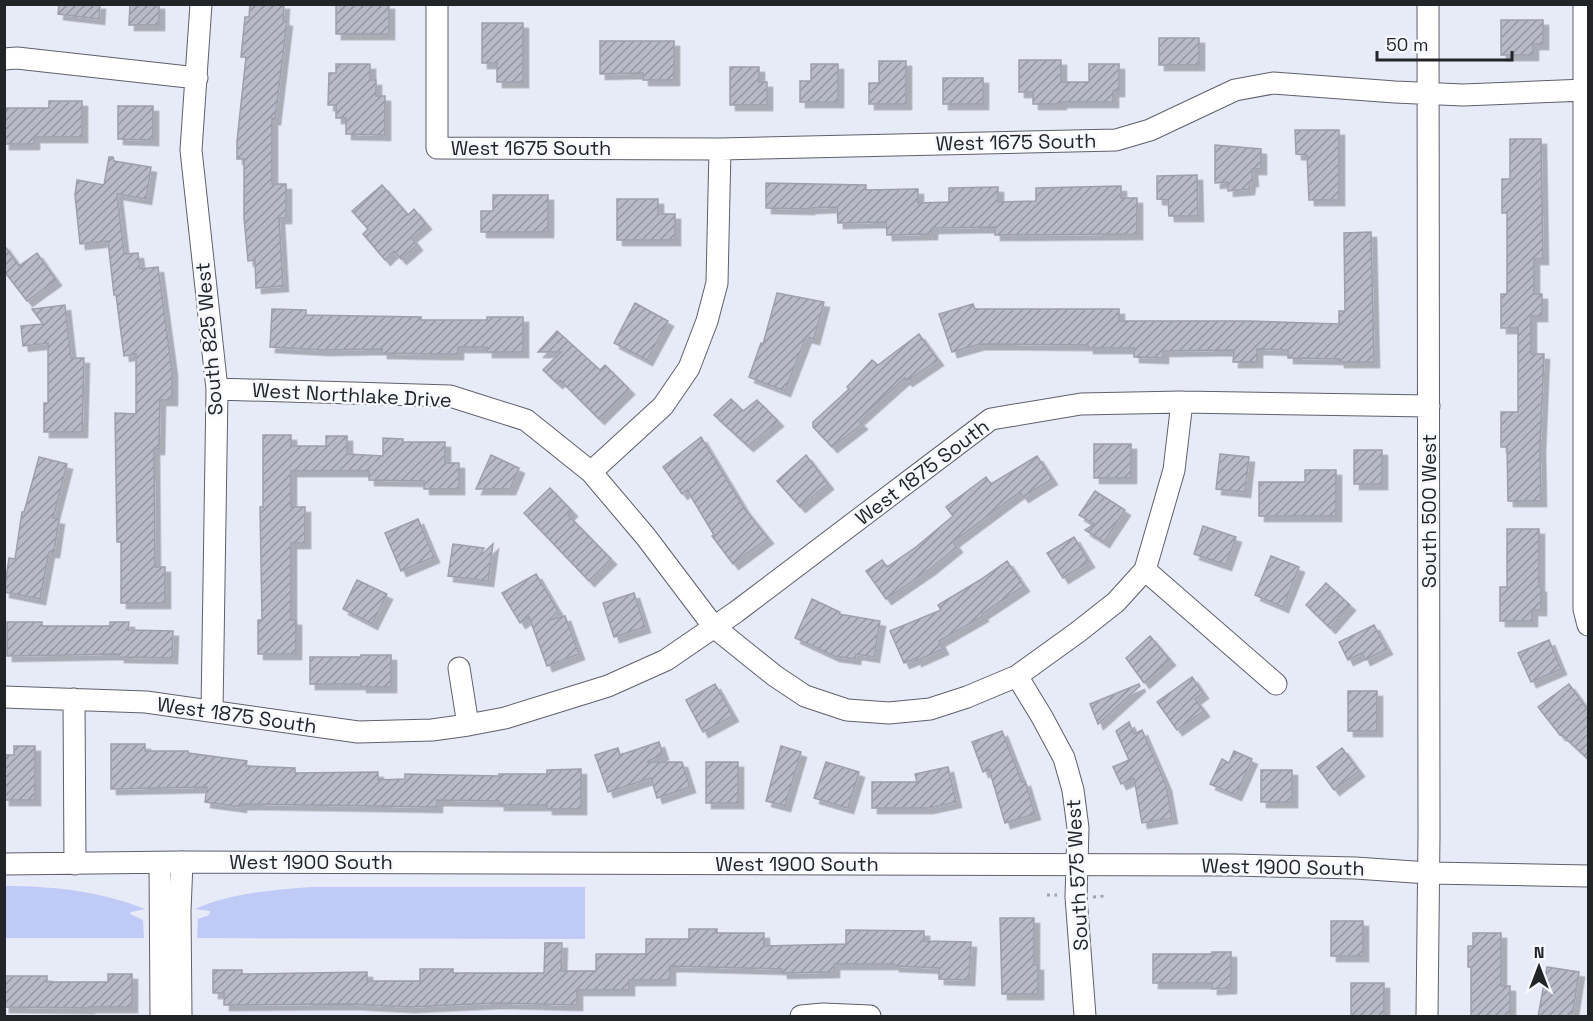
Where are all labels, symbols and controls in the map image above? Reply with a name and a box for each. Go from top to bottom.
scale bar [1377,24,1512,62]
text: 50 m [1386,33,1428,56]
street label: West 1675 South [935,128,1097,156]
street label: West 1675 South [451,135,611,161]
street label: South 825 West [189,261,229,417]
street label: West Northlake Drive [252,377,452,413]
street label: West 1875 South [850,413,994,531]
street label: South 500 West [1416,434,1442,588]
street label: West 1875 South [155,691,319,739]
street label: South 575 West [1060,798,1094,952]
street label: West 1900 South [229,849,393,875]
street label: West 1900 South [715,851,879,877]
street label: West 1900 South [1201,853,1365,881]
north arrow [1509,937,1569,997]
text: N [1534,942,1544,963]

